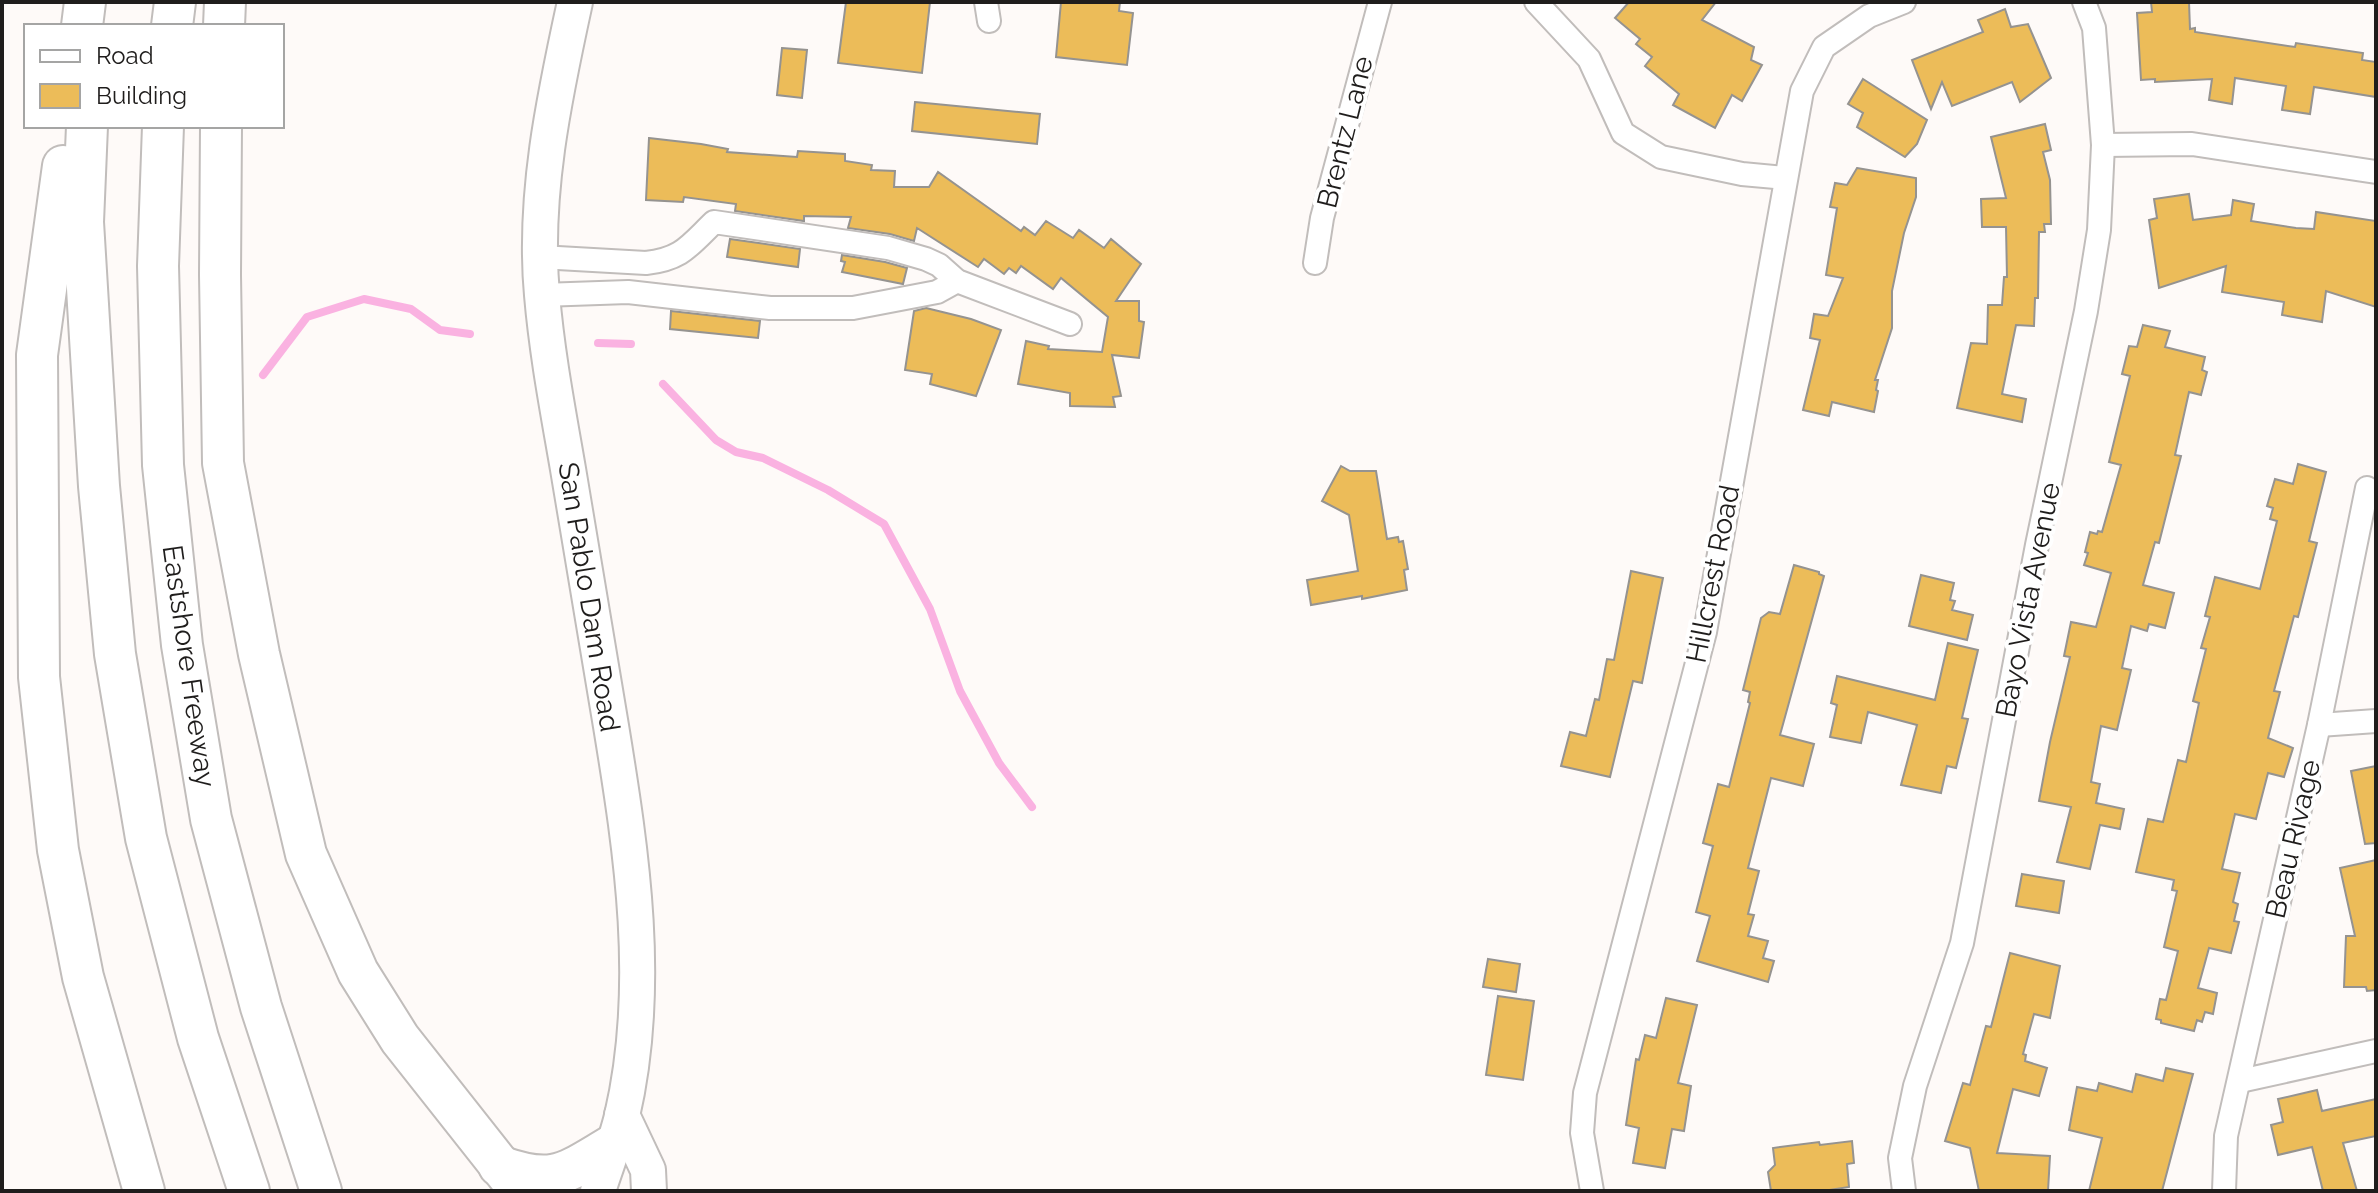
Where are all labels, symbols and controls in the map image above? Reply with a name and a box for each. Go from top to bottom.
legend [24,24,284,128]
text: Road [96,41,154,70]
street label: Brentz Lane [1310,53,1380,211]
text: Building [96,81,187,110]
street label: San Pablo Dam Road [551,460,627,734]
street label: Bayo Vista Avenue [1989,480,2067,720]
street label: Hillcrest Road [1680,482,1746,666]
street label: Eastshore Freeway [156,543,222,789]
street label: Beau Rivage [2259,756,2327,922]

